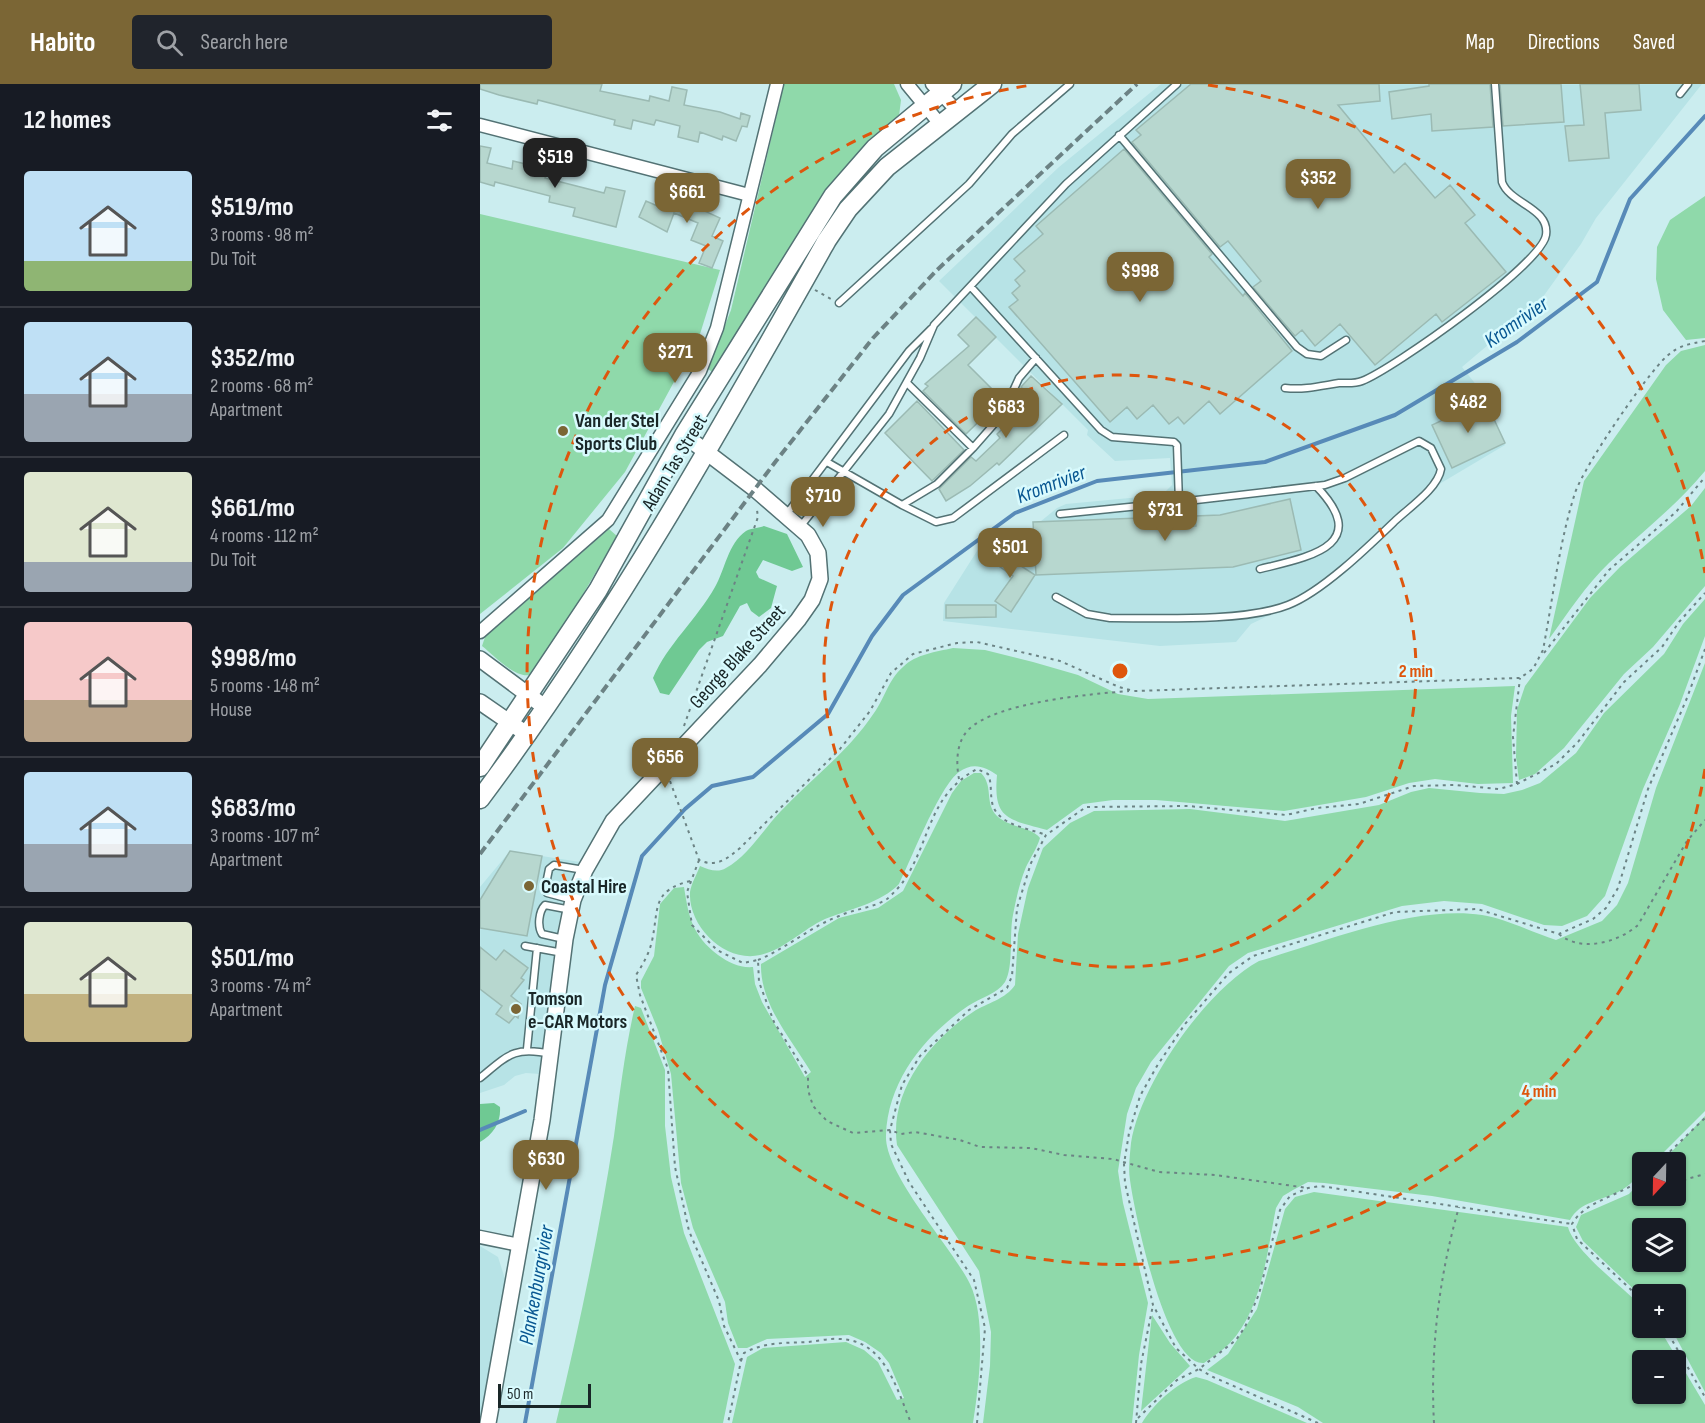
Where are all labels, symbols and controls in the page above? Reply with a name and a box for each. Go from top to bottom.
search box [132,15,552,69]
text: Habito [30,26,96,59]
icon: search [153,26,186,59]
text: Search here [201,29,288,56]
text: Map [1465,30,1495,55]
text: Directions [1528,30,1600,55]
text: Saved [1633,30,1675,55]
icon: filters [423,104,456,137]
text: 12 homes [24,105,111,136]
pin: $519 [519,138,591,189]
text: $519 [537,145,573,169]
pin: $352 [1282,159,1354,210]
text: $352 [1300,166,1336,190]
pin: $661 [651,173,723,224]
text: $661 [669,180,705,204]
text: $519/mo [210,192,294,223]
icon: home [72,195,144,267]
text: 3 rooms · 98 m² [210,223,314,247]
text: Du Toit [210,247,256,271]
pin: $998 [1104,252,1176,303]
text: $998 [1121,259,1159,283]
water label: Kromrivier [1480,291,1554,353]
pin: $271 [639,333,711,384]
text: $271 [657,340,693,364]
text: $352/mo [210,343,295,374]
icon: home [72,346,144,418]
text: 2 rooms · 68 m² [210,374,314,398]
pin: $482 [1432,383,1504,434]
pin: $683 [970,388,1042,439]
text: $482 [1449,390,1487,414]
text: $683 [987,395,1025,419]
text: Apartment [210,398,283,422]
place label: Van der Stel Sports Club [575,409,659,456]
street label: Adam Tas Street [636,410,713,516]
marker: Van der Stel Sports Club [556,424,570,438]
water label: Kromrivier [1013,459,1090,509]
pin: $710 [787,477,859,528]
text: $710 [805,484,841,508]
pin: $731 [1129,491,1201,542]
text: $661/mo [210,493,295,524]
icon: home [72,496,144,568]
text: $731 [1147,498,1183,522]
text: 4 rooms · 112 m² [210,524,319,548]
pin: $501 [974,528,1046,579]
text: $501 [992,535,1028,559]
text: Du Toit [210,548,256,572]
street label: George Blake Street [685,600,791,714]
text: $998/mo [210,643,297,674]
icon: home [72,646,144,718]
centre of rings [1110,661,1130,681]
text: 2 min [1399,661,1433,682]
text: 5 rooms · 148 m² [210,674,320,698]
text: House [210,698,252,722]
pin: $656 [629,738,701,789]
text: $656 [646,745,684,769]
text: $683/mo [210,793,296,824]
icon: home [72,796,144,868]
text: 3 rooms · 107 m² [210,824,320,848]
text: Apartment [210,848,283,872]
place label: Coastal Hire [541,875,627,899]
marker: Coastal Hire [522,879,536,893]
text: $501/mo [210,943,294,974]
icon: home [72,946,144,1018]
text: 3 rooms · 74 m² [210,974,312,998]
place label: Tomson e-CAR Motors [528,987,627,1034]
text: Apartment [210,998,283,1022]
marker: Tomson e-CAR Motors [509,1002,523,1016]
text: 4 min [1522,1081,1556,1102]
pin: $630 [510,1140,582,1191]
text: $630 [527,1147,565,1171]
north arrow [1632,1152,1686,1206]
map controls [1632,1152,1686,1404]
button: layers [1632,1218,1686,1272]
water label: Plankenburgrivier [514,1222,560,1347]
button: + [1632,1284,1686,1338]
button: − [1632,1350,1686,1404]
scale bar [498,1381,591,1408]
text: 50 m [507,1385,533,1404]

